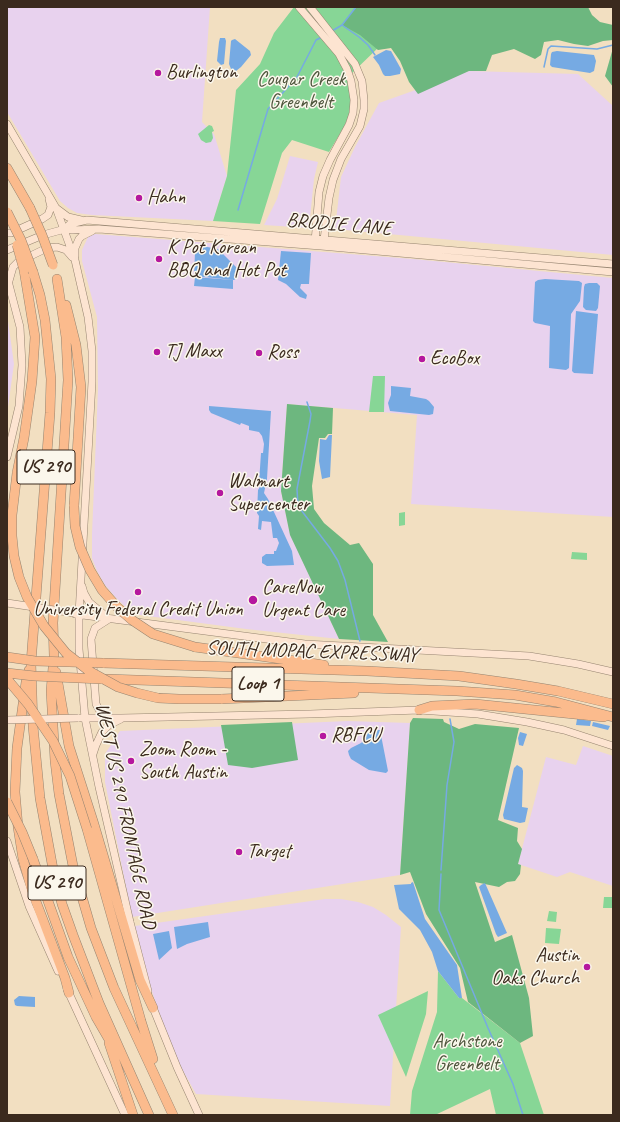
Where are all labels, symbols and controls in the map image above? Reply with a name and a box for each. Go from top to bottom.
place label: Burlington [166,61,237,85]
marker: Burlington [153,68,163,78]
park label: Cougar Creek Greenbelt [257,68,345,115]
place label: Hahn [147,186,185,210]
marker: Hahn [134,193,144,203]
street label: BRODIE LANE [285,208,393,242]
place label: K Pot Korean BBQ and Hot Pot [167,236,286,283]
marker: K Pot Korean BBQ and Hot Pot [154,254,164,264]
place label: TJ Maxx [165,340,222,364]
place label: Ross [267,341,298,365]
marker: TJ Maxx [152,347,162,357]
place label: EcoBox [430,347,479,371]
marker: Ross [254,348,264,358]
marker: EcoBox [417,354,427,364]
road number: US 290 [17,450,75,484]
place label: Walmart Supercenter [228,470,309,517]
marker: Walmart Supercenter [215,488,225,498]
place label: CareNow Urgent Care [262,576,345,623]
marker: University Federal Credit Union [133,587,143,597]
marker: CareNow Urgent Care [247,594,259,606]
place label: University Federal Credit Union [33,598,243,622]
street label: SOUTH MOPAC EXPRESSWAY [206,636,418,668]
road number: Loop 1 [232,667,284,701]
street label: WEST US 290 FRONTAGE ROAD [89,701,161,931]
place label: RBFCU [331,724,380,748]
marker: RBFCU [318,731,328,741]
place label: Zoom Room - South Austin [139,738,227,785]
marker: Zoom Room - South Austin [126,756,136,766]
place label: Target [247,840,291,864]
marker: Target [234,847,244,857]
road number: US 290 [28,866,86,900]
place label: Austin Oaks Church [491,944,579,991]
marker: Austin Oaks Church [582,962,592,972]
park label: Archstone Greenbelt [432,1030,502,1077]

